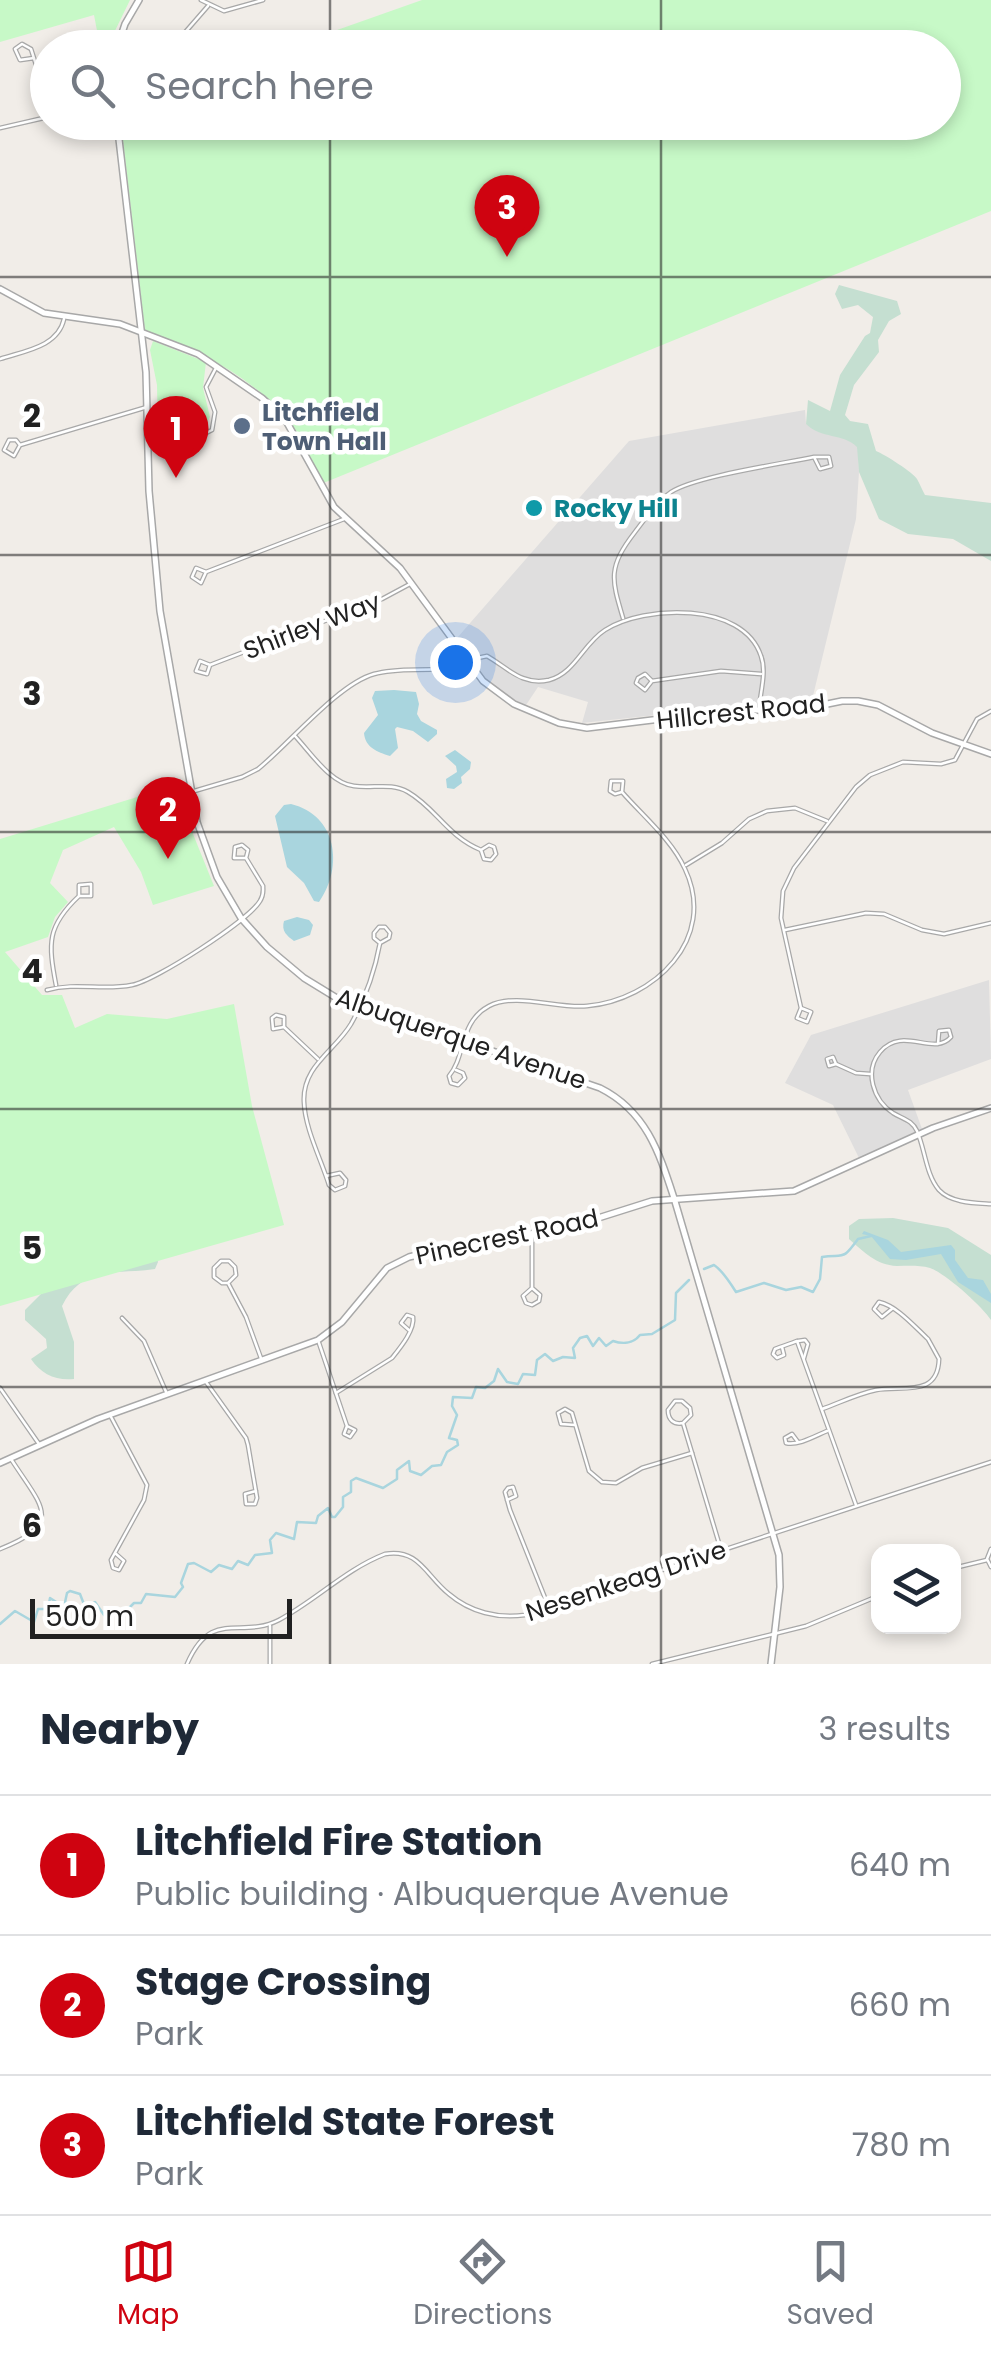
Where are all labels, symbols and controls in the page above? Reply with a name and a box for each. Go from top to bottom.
search box [30,30,961,140]
icon: search [65,58,120,113]
text: Search here [145,59,374,112]
pin: 3 [474,174,540,257]
text: 2 [23,393,41,438]
place label: Litchfield Town Hall [262,395,387,459]
pin: 1 [144,396,208,478]
marker: Litchfield Town Hall [231,415,253,437]
place label: Rocky Hill [554,491,678,526]
marker: Rocky Hill [523,497,545,519]
street label: Shirley Way [239,584,385,668]
your location [430,637,481,688]
text: 3 [22,671,42,716]
street label: Hillcrest Road [655,686,827,738]
pin: 2 [136,776,200,859]
text: 4 [21,948,43,993]
street label: Albuquerque Avenue [331,980,591,1098]
street label: Pinecrest Road [412,1201,602,1273]
text: 5 [22,1225,42,1270]
text: 6 [22,1503,42,1548]
street label: Nesenkeag Drive [521,1532,731,1630]
map controls [871,1544,961,1634]
button: layers [871,1544,961,1634]
scale bar [30,1594,292,1638]
text: 500 m [45,1597,134,1636]
text: Nearby [40,1700,199,1759]
text: 3 results [818,1706,951,1751]
text: Litchfield Fire Station [135,1815,543,1868]
text: 1 [66,1842,79,1887]
text: 640 m [849,1842,951,1887]
text: Public building · Albuquerque Avenue [135,1871,729,1916]
text: Stage Crossing [135,1955,431,2008]
text: 2 [63,1982,82,2027]
text: 660 m [849,1982,951,2027]
text: Park [135,2011,204,2056]
text: Litchfield State Forest [135,2095,555,2148]
text: 3 [63,2122,82,2167]
text: 780 m [852,2122,951,2167]
text: Park [135,2151,204,2196]
tab: Map [117,2234,179,2336]
tab: Directions [413,2234,552,2336]
tab: Saved [787,2234,874,2336]

